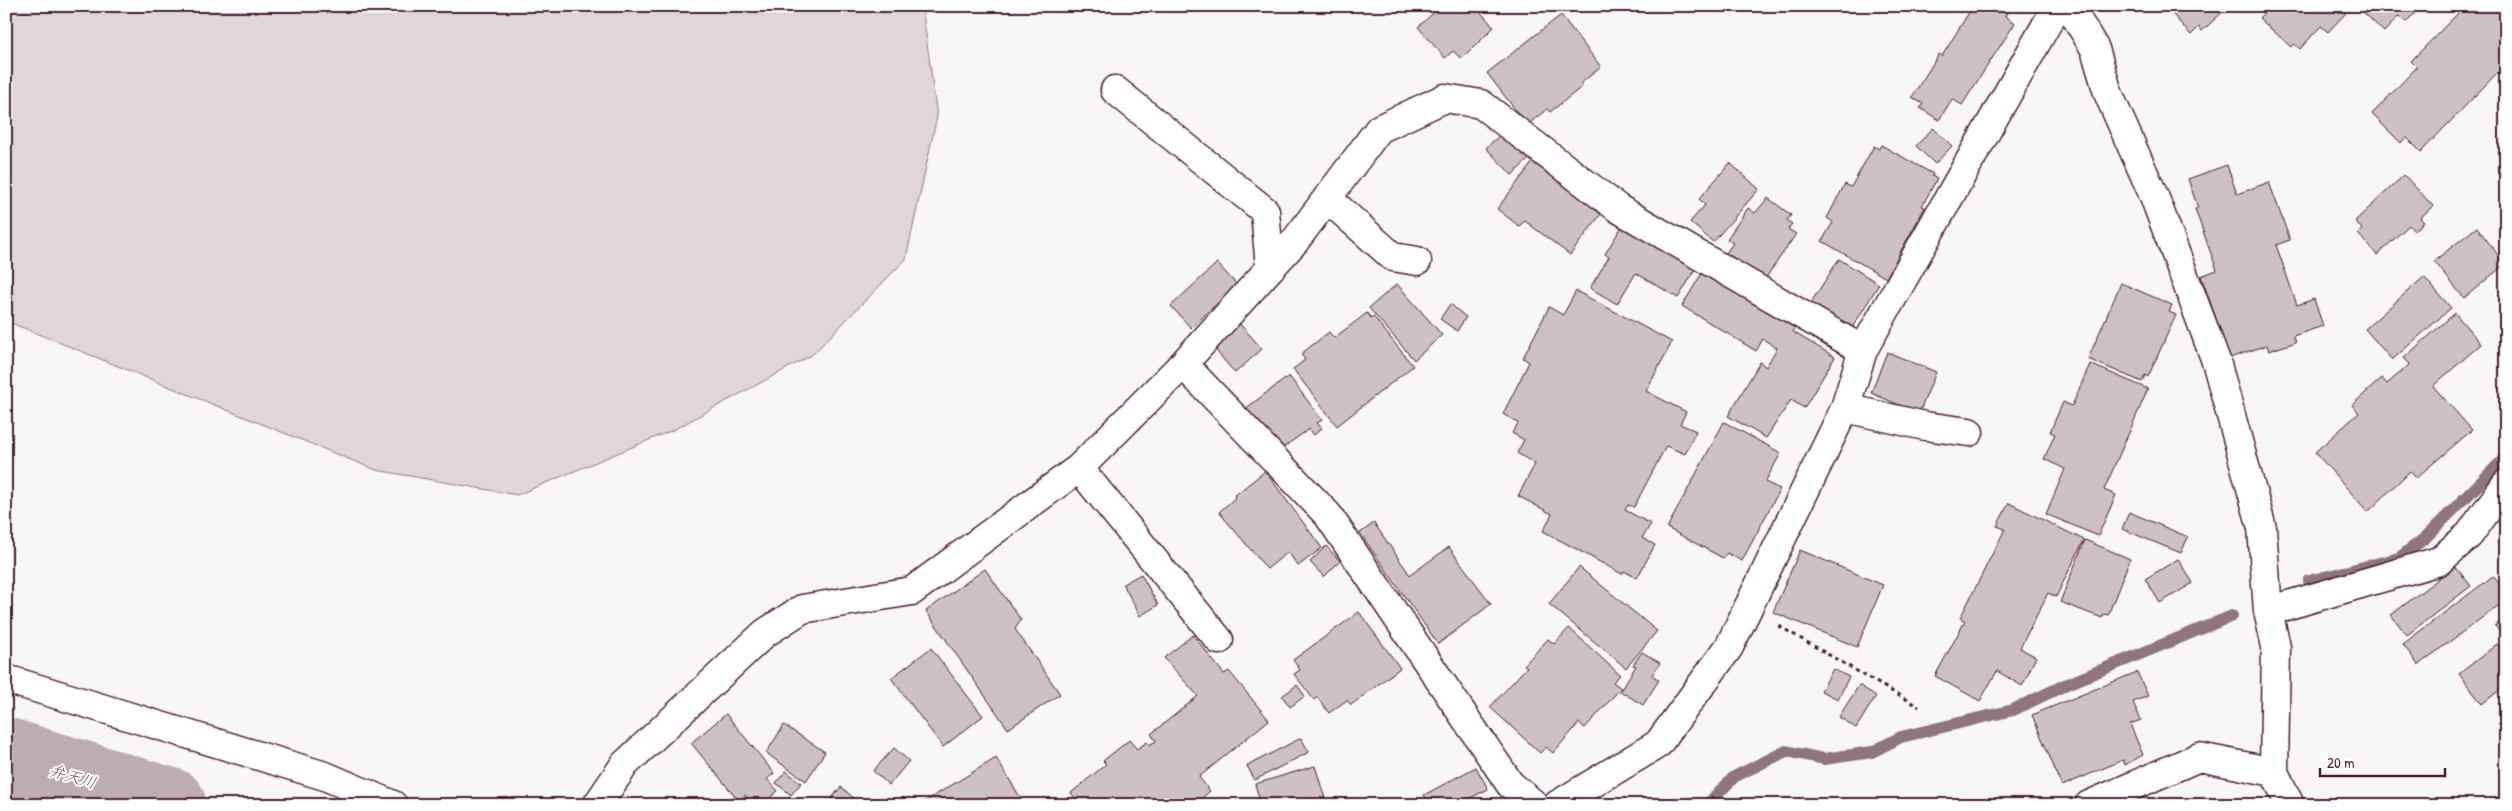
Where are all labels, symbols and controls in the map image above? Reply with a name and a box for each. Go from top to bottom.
scale bar [2320,746,2444,778]
text: 20 m [2327,752,2354,773]
water label: 弁天川 [47,758,99,794]

